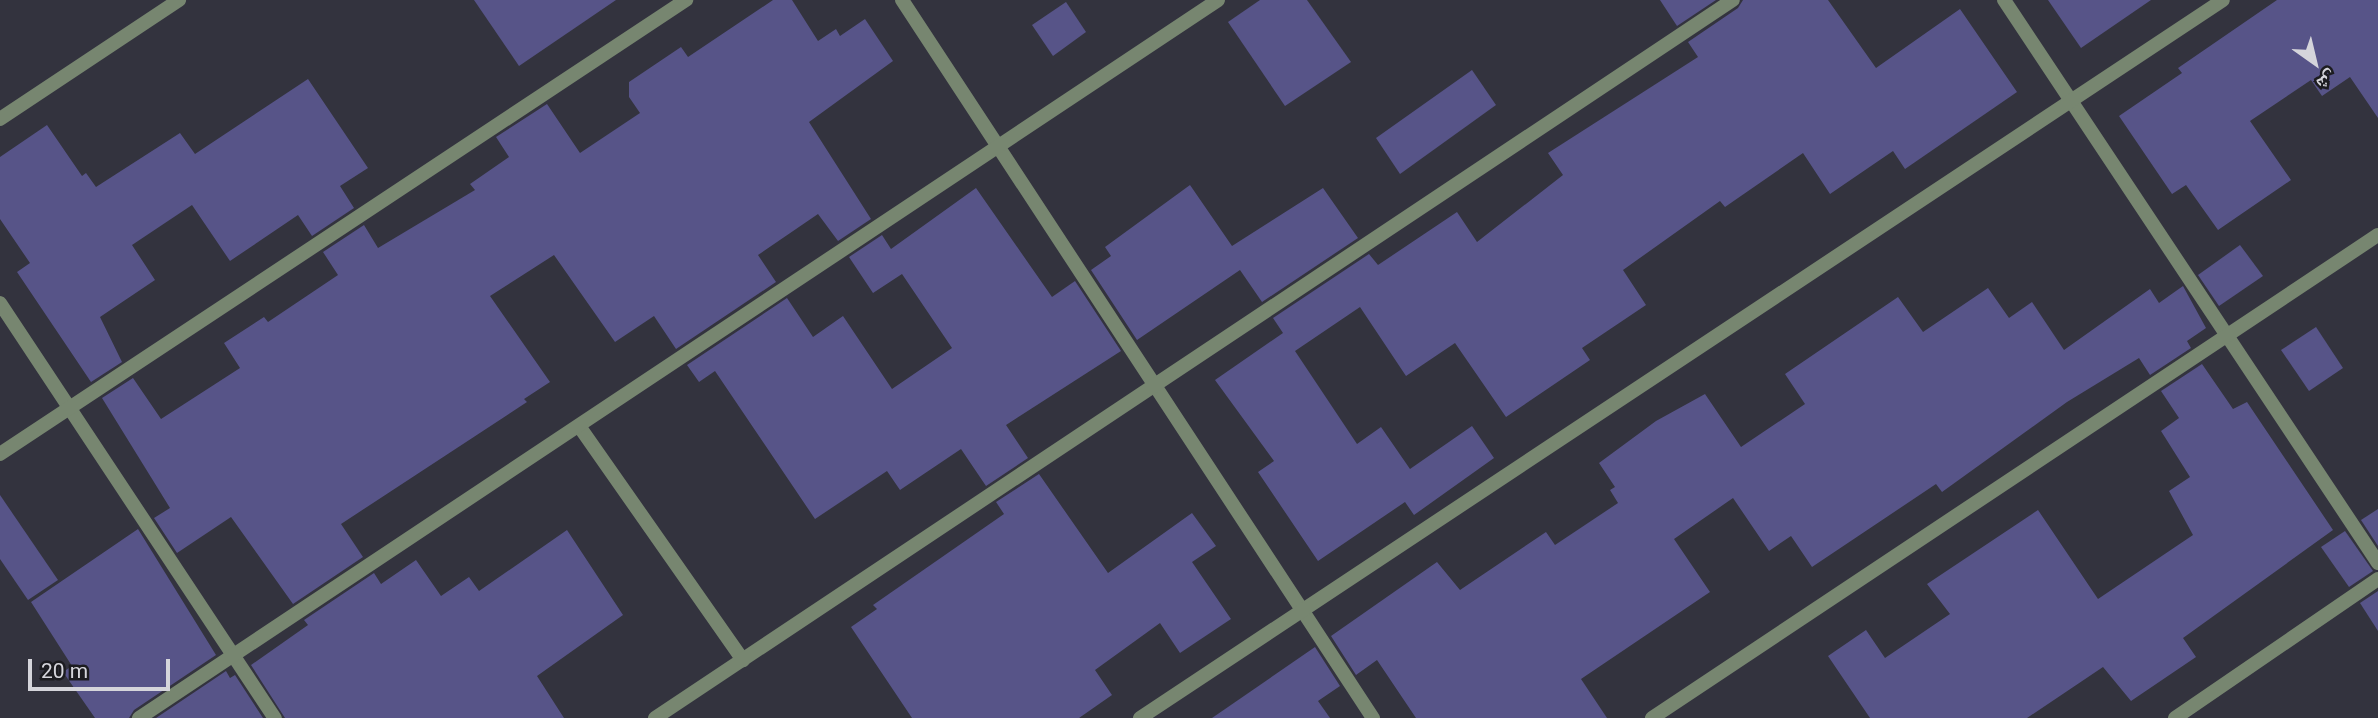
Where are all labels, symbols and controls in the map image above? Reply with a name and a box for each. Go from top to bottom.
north arrow [2280,28,2350,98]
text: ش [2312,66,2342,96]
scale bar [32,644,173,688]
text: 20 m [41,659,88,683]

